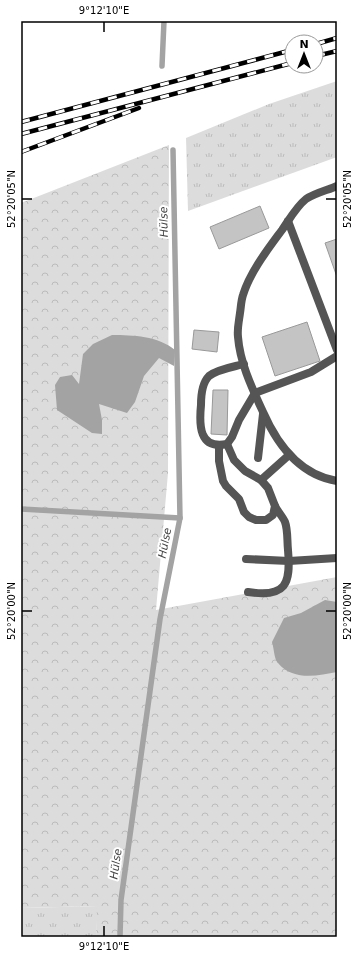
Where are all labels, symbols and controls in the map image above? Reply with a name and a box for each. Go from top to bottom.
text: 9°12'10"E [79,5,129,16]
north arrow [284,34,324,74]
text: N [299,38,309,51]
text: 52°20'05"N [6,170,17,228]
text: 52°20'05"N [342,170,353,228]
water label: Hülse [157,206,171,238]
water label: Hülse [156,526,174,559]
text: 52°20'00"N [6,582,17,640]
text: 52°20'00"N [342,582,353,640]
water label: Hülse [107,848,125,880]
text: 9°12'10"E [79,941,129,952]

